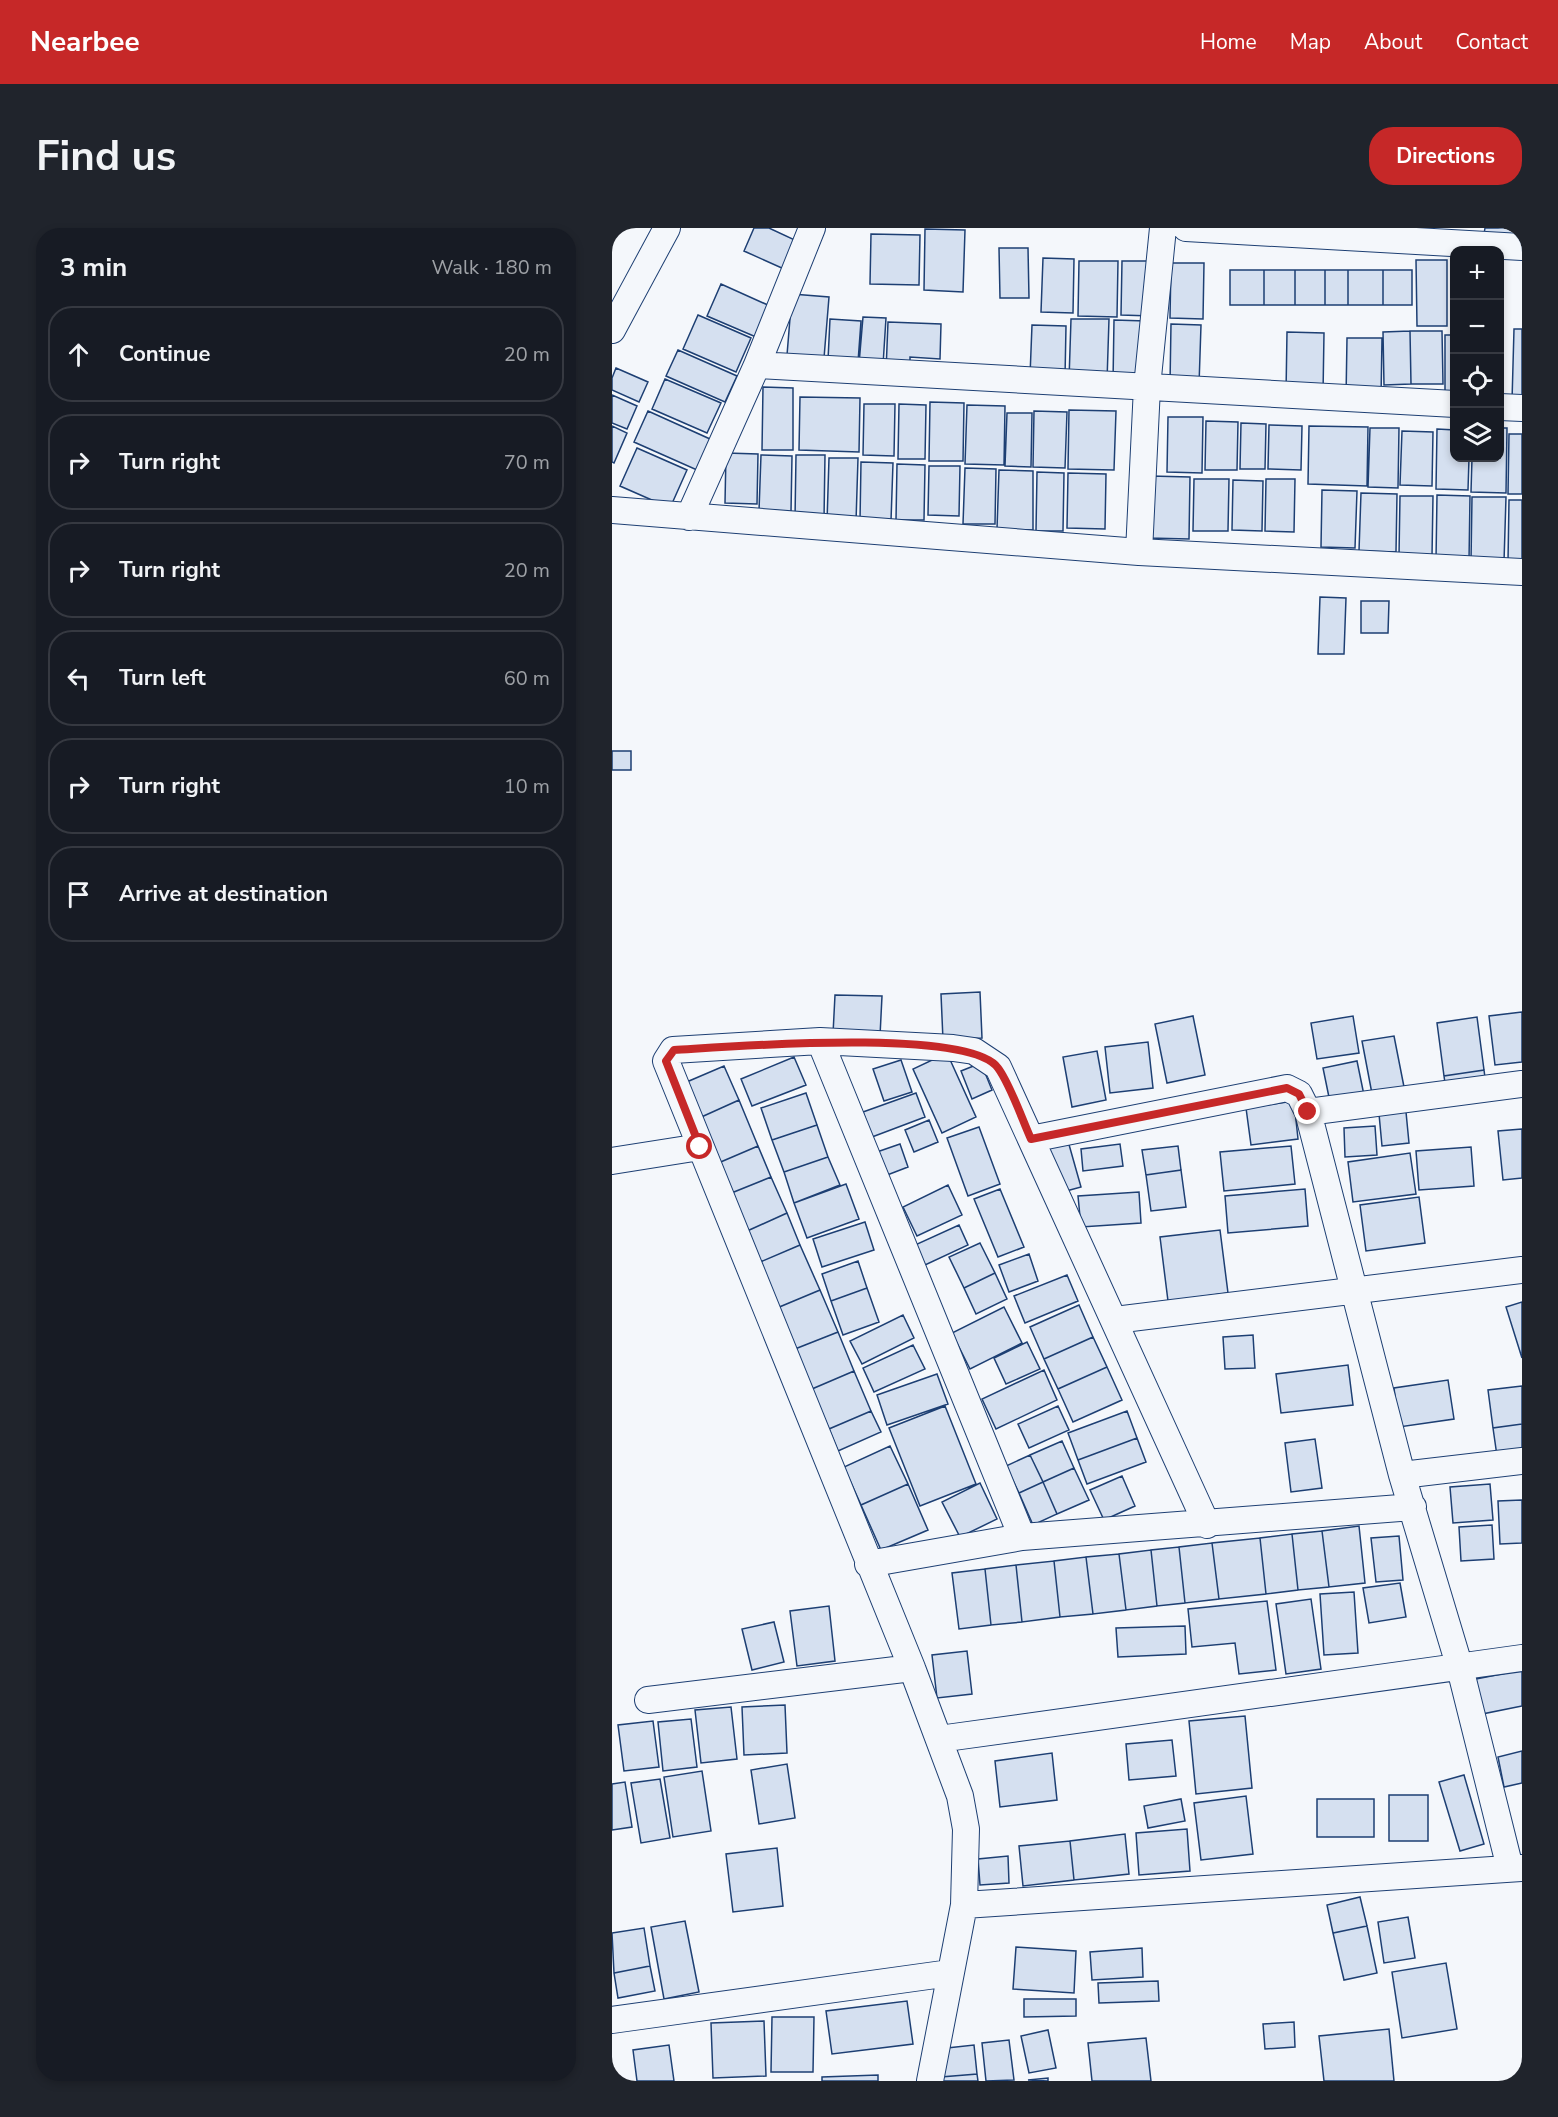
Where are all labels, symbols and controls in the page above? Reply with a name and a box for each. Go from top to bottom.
text: Nearbee [30,23,140,61]
text: Home [1200,28,1257,56]
text: Map [1290,28,1331,56]
text: About [1364,28,1422,56]
text: Contact [1455,28,1528,56]
button: Directions [1369,127,1522,185]
text: Find us [36,128,176,185]
map controls [1450,246,1504,462]
button: + [1450,246,1504,300]
text: 3 min [60,250,127,285]
text: Walk · 180 m [432,254,552,281]
button: − [1450,300,1504,354]
icon: ahead [62,338,95,371]
text: Continue [119,339,210,369]
text: 20 m [504,341,550,368]
button: locate [1450,354,1504,408]
button: layers [1450,408,1504,462]
icon: right [62,446,95,479]
text: Turn right [119,447,220,477]
text: 70 m [504,449,550,476]
icon: right [62,554,95,587]
text: Turn right [119,555,220,585]
text: 20 m [504,557,550,584]
icon: left [62,662,95,695]
text: Turn left [119,663,206,693]
text: 60 m [504,665,550,692]
icon: right [62,770,95,803]
text: Turn right [119,771,220,801]
text: 10 m [504,773,550,800]
icon: arrive [62,878,95,911]
text: Arrive at destination [119,879,328,909]
route end [1294,1098,1320,1124]
route start [686,1133,712,1159]

